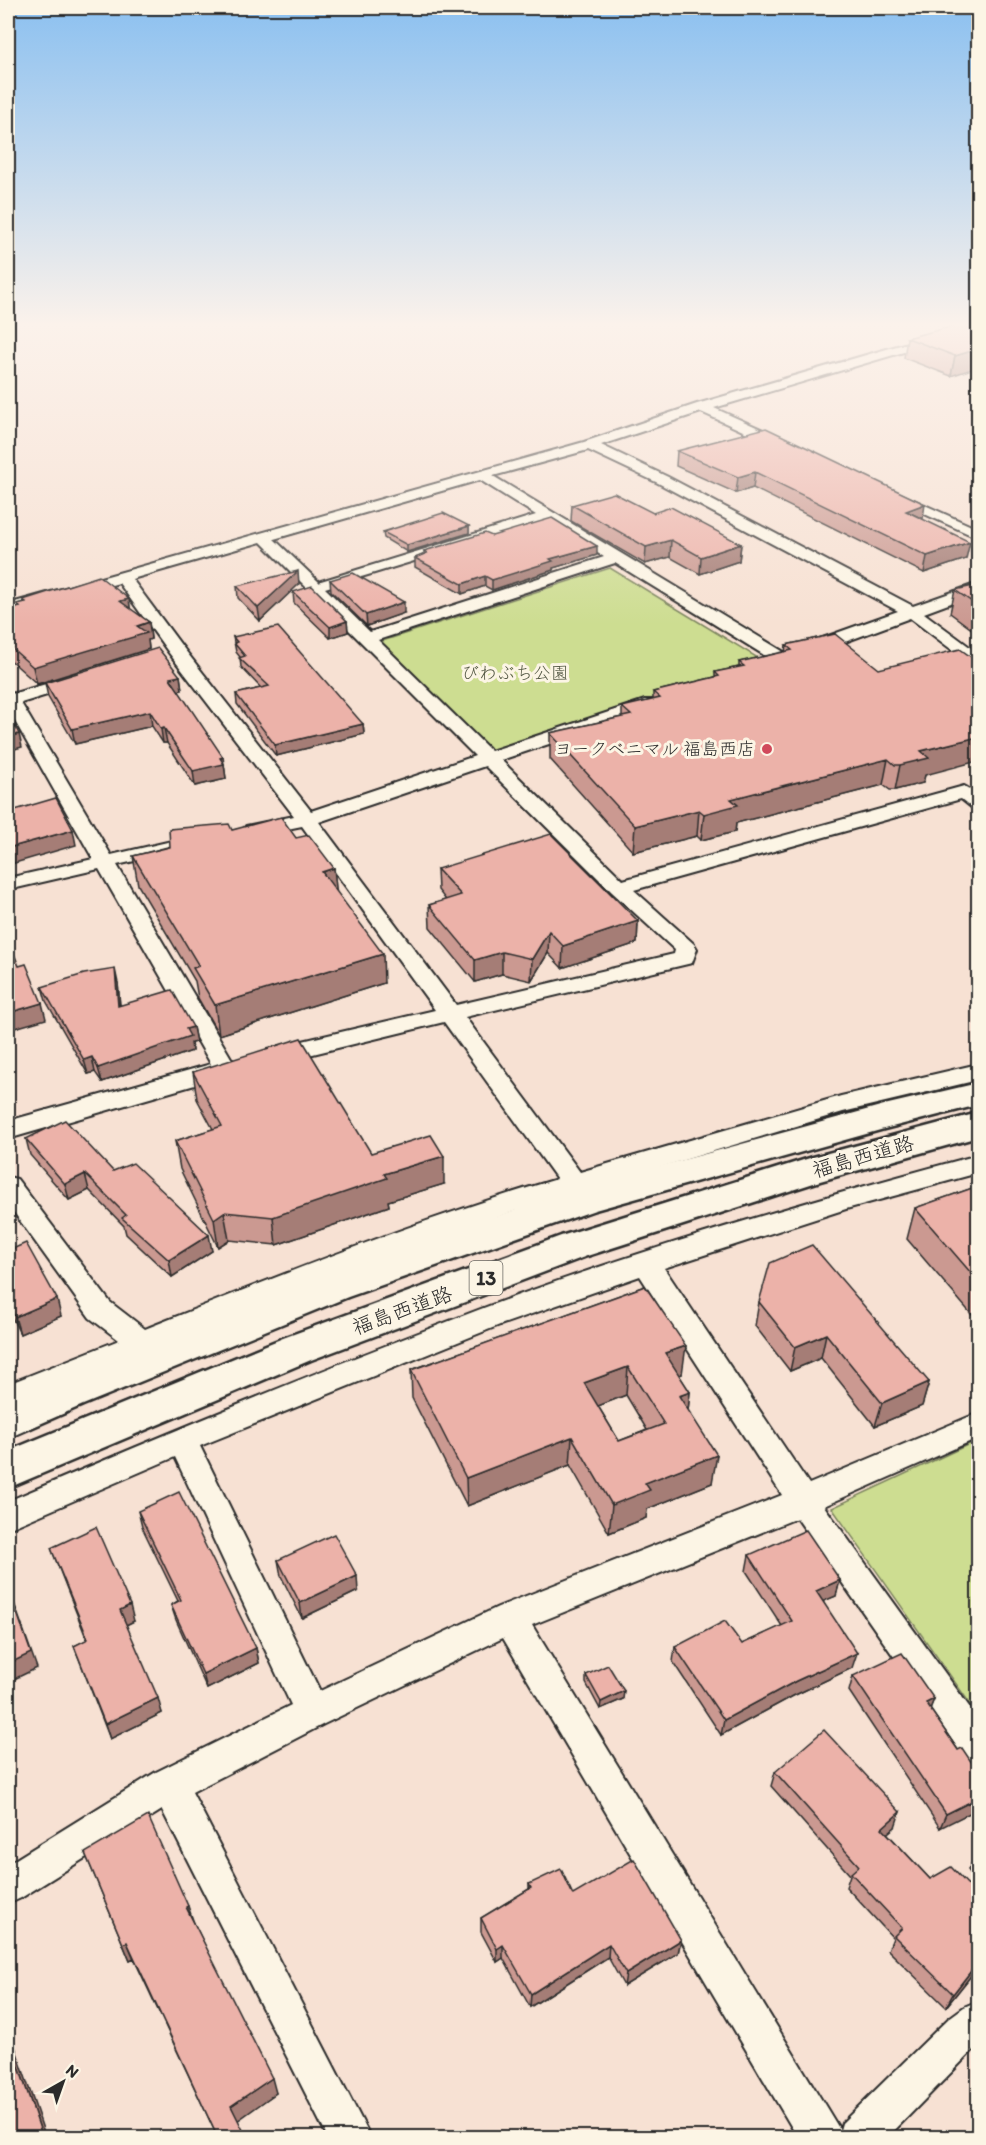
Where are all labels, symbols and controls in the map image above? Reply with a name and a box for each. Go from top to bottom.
park label: びわぶち公園 [461,662,569,684]
place label: ヨークベニマル 福島西店 [554,738,755,760]
marker: ヨークベニマル 福島西店 [760,742,774,756]
street label: 福島西道路 [809,1130,917,1182]
road number: 13 [470,1261,502,1295]
street label: 福島西道路 [348,1280,456,1340]
north arrow [33,2052,93,2112]
text: N [62,2060,83,2082]

